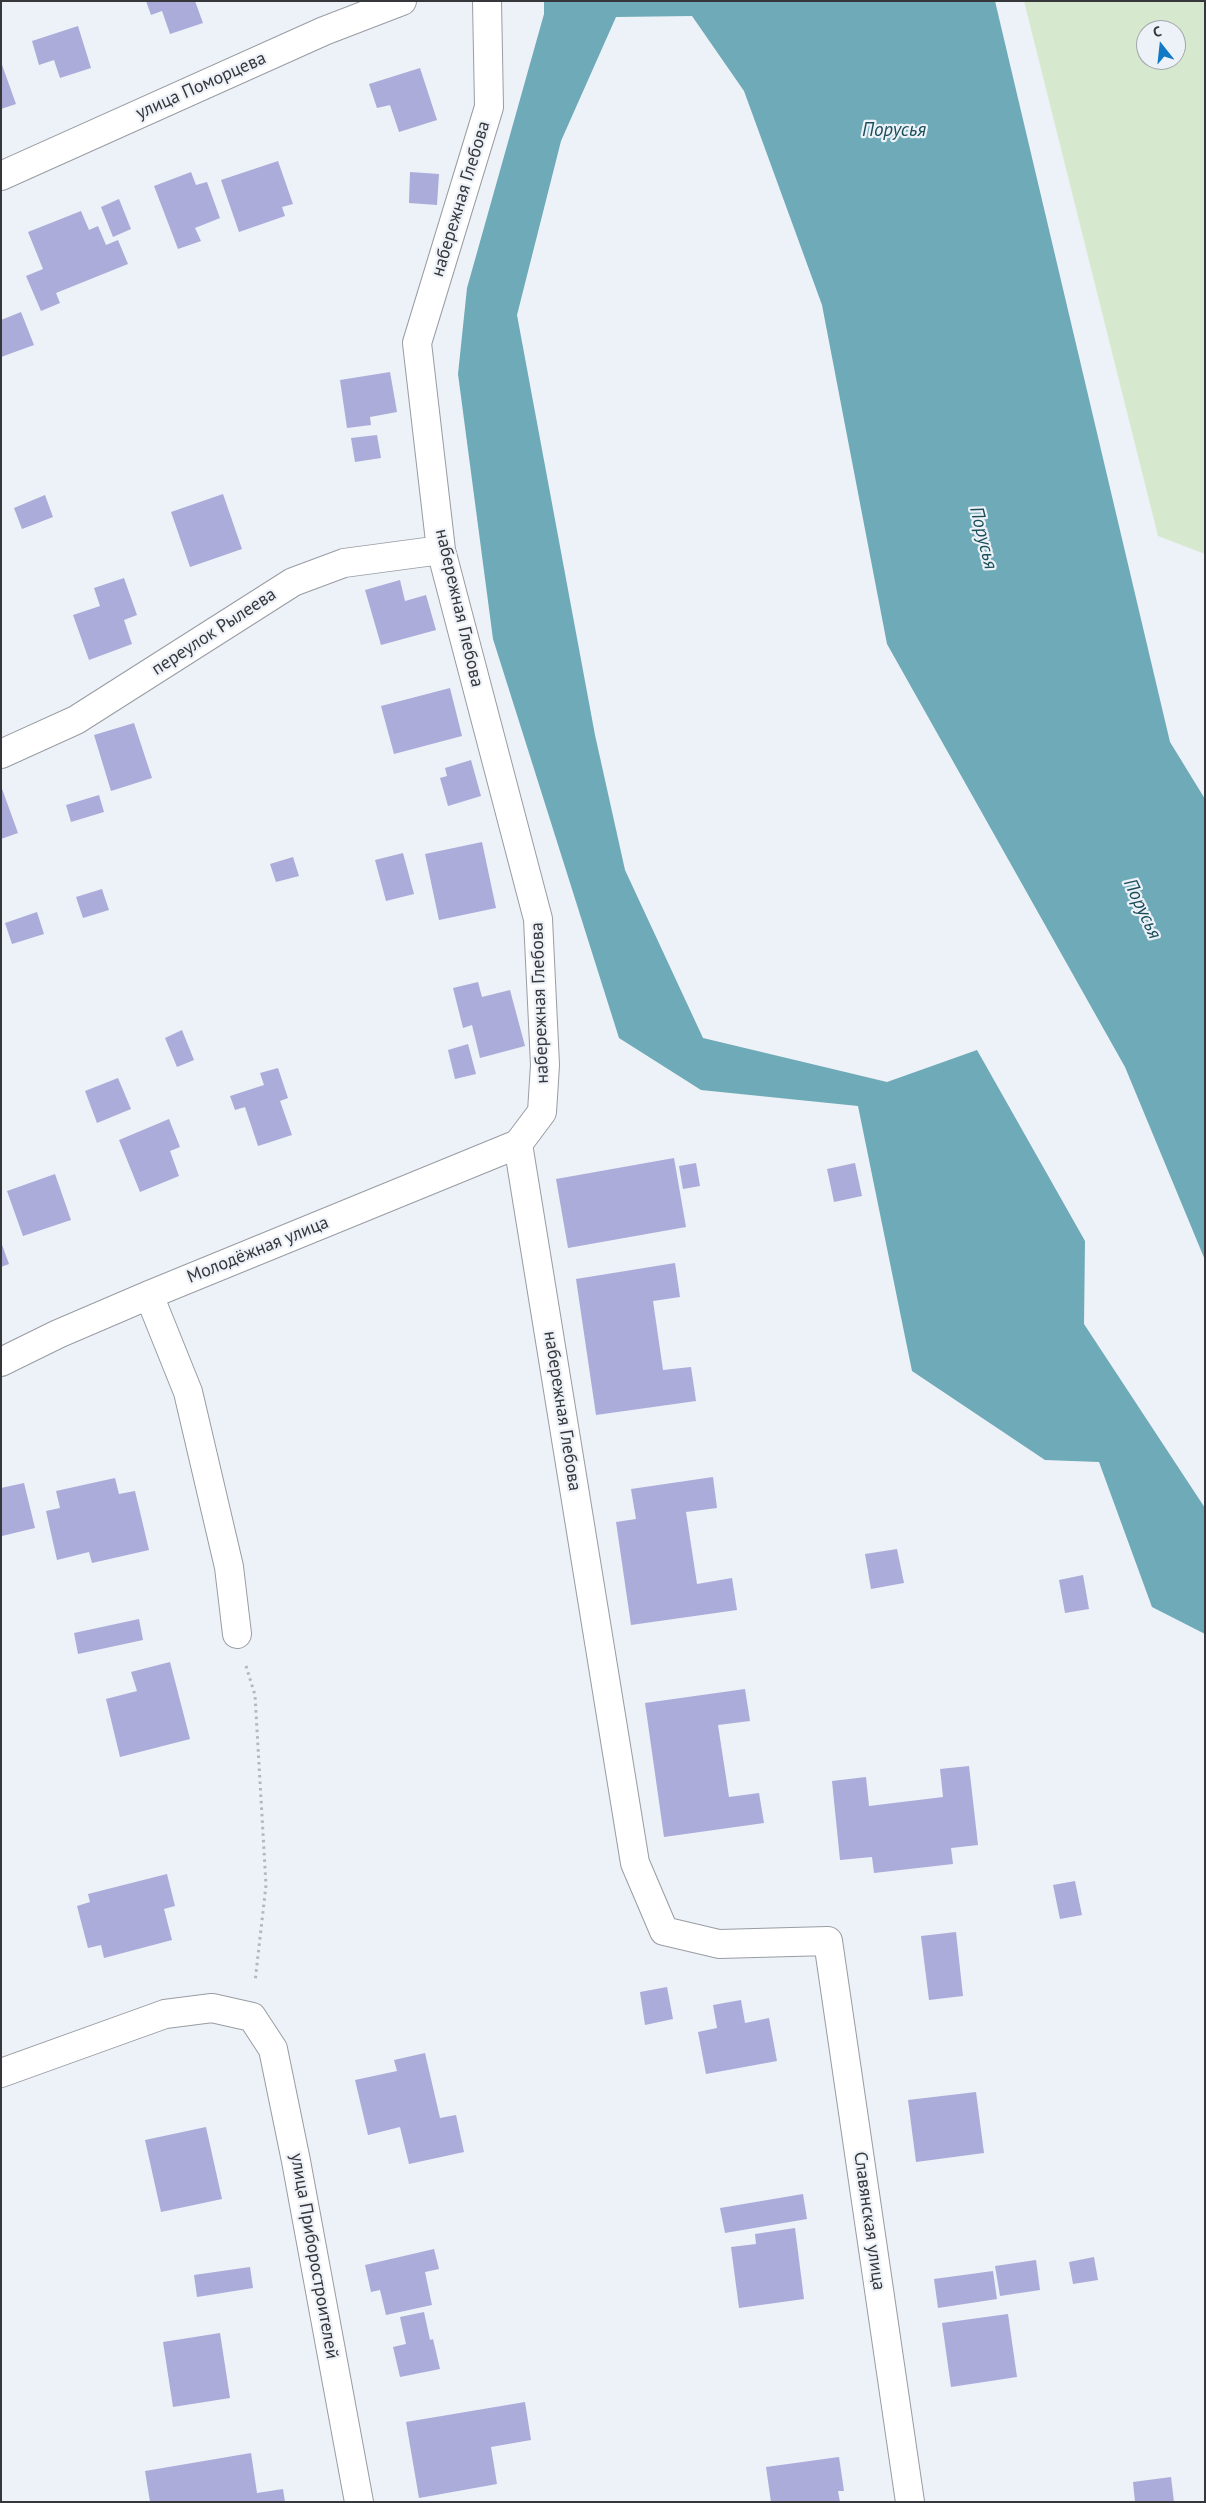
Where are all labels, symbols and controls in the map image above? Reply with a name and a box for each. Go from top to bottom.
north arrow [1136,20,1186,70]
text: С [1151,22,1163,41]
street label: улица Поморцева [133,48,269,124]
street label: набережная Глебова [427,119,495,279]
water label: Порусья [862,120,926,142]
water label: Порусья [964,504,1002,572]
street label: набережная Глебова [430,527,488,689]
street label: переулок Рылеева [148,584,280,680]
water label: Порусья [1118,875,1166,943]
street label: набережная Глебова [526,922,554,1084]
street label: Молодёжная улица [184,1212,332,1288]
street label: набережная Глебова [539,1330,585,1492]
street label: Славянская улица [849,2150,889,2292]
street label: улица Приборостроителей [285,2151,343,2361]

